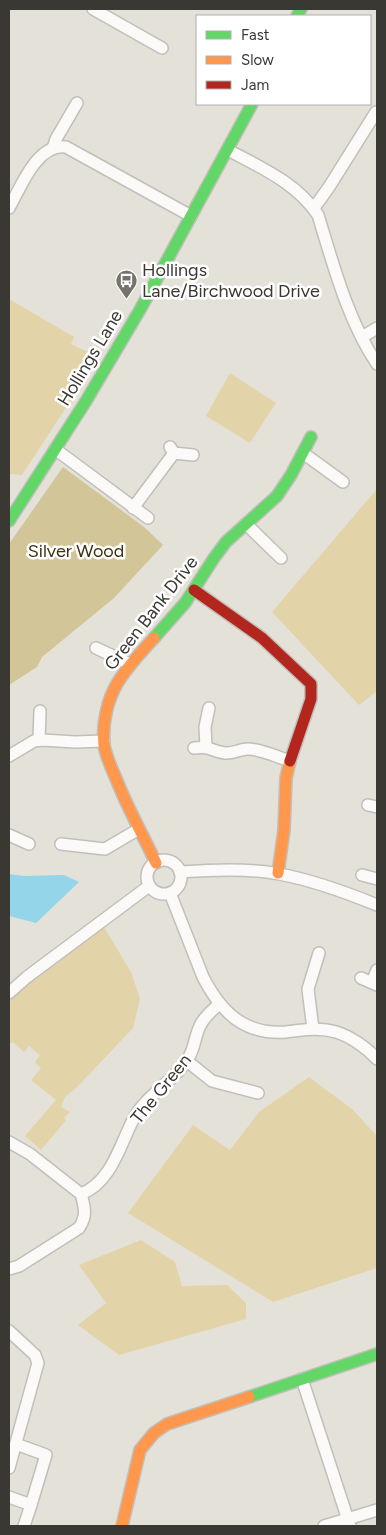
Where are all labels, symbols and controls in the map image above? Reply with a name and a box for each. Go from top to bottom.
legend [196,15,371,105]
text: Fast [241,26,270,44]
text: Slow [241,51,274,69]
text: Jam [241,76,269,94]
place label: Hollings Lane/Birchwood Drive [142,259,320,302]
bus stop icon: Hollings Lane/Birchwood Drive [114,268,138,299]
street label: Hollings Lane [53,306,127,410]
park label: Silver Wood [28,540,124,562]
street label: Green Bank Drive [100,551,203,675]
street label: The Green [126,1050,196,1128]

